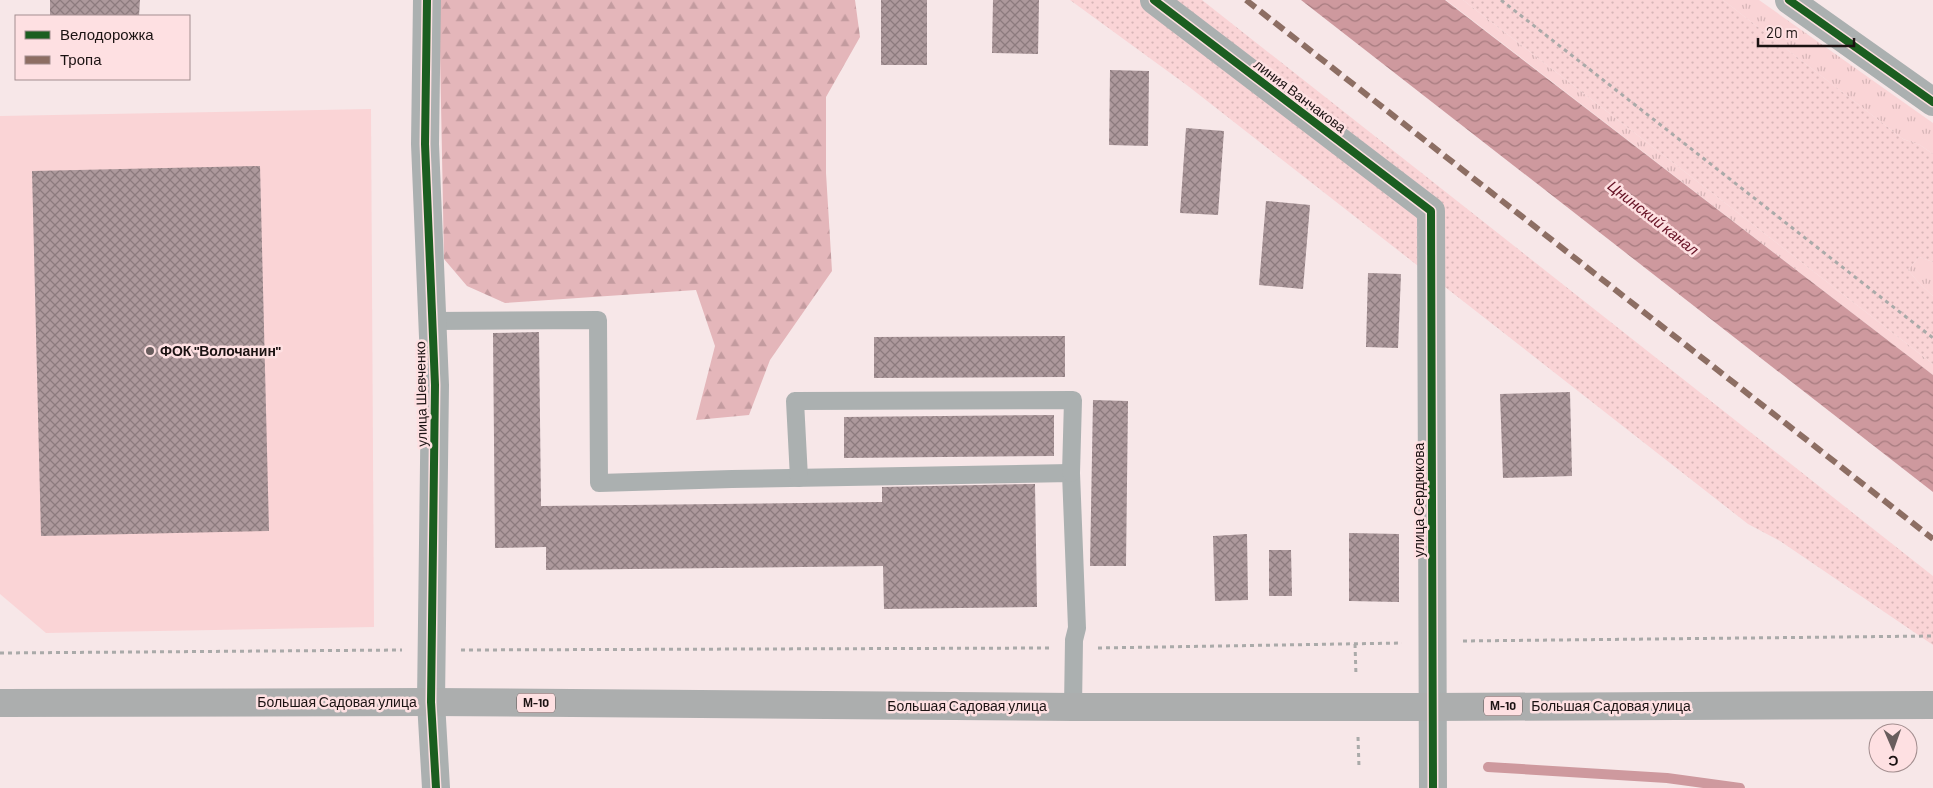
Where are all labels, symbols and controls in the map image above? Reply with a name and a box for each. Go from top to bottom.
legend [15,15,190,80]
scale bar [1758,15,1854,47]
text: 20 m [1766,23,1798,41]
text: Велодорожка [60,25,154,43]
text: Тропа [60,50,102,68]
street label: линия Ванчакова [1251,55,1350,136]
water label: Цнинский канал [1605,176,1703,259]
street label: улица Шевченко [411,341,430,447]
place label: ФОК "Волочанин" [160,342,281,359]
marker: ФОК "Волочанин" [144,345,156,357]
street label: улица Сердюкова [1410,443,1427,557]
street label: Большая Садовая улица [257,693,417,710]
road number: М-10 [517,694,555,712]
road number: М-10 [1484,696,1522,716]
street label: Большая Садовая улица [887,697,1047,714]
street label: Большая Садовая улица [1531,697,1691,714]
north arrow [1868,723,1918,773]
text: С [1888,753,1899,770]

